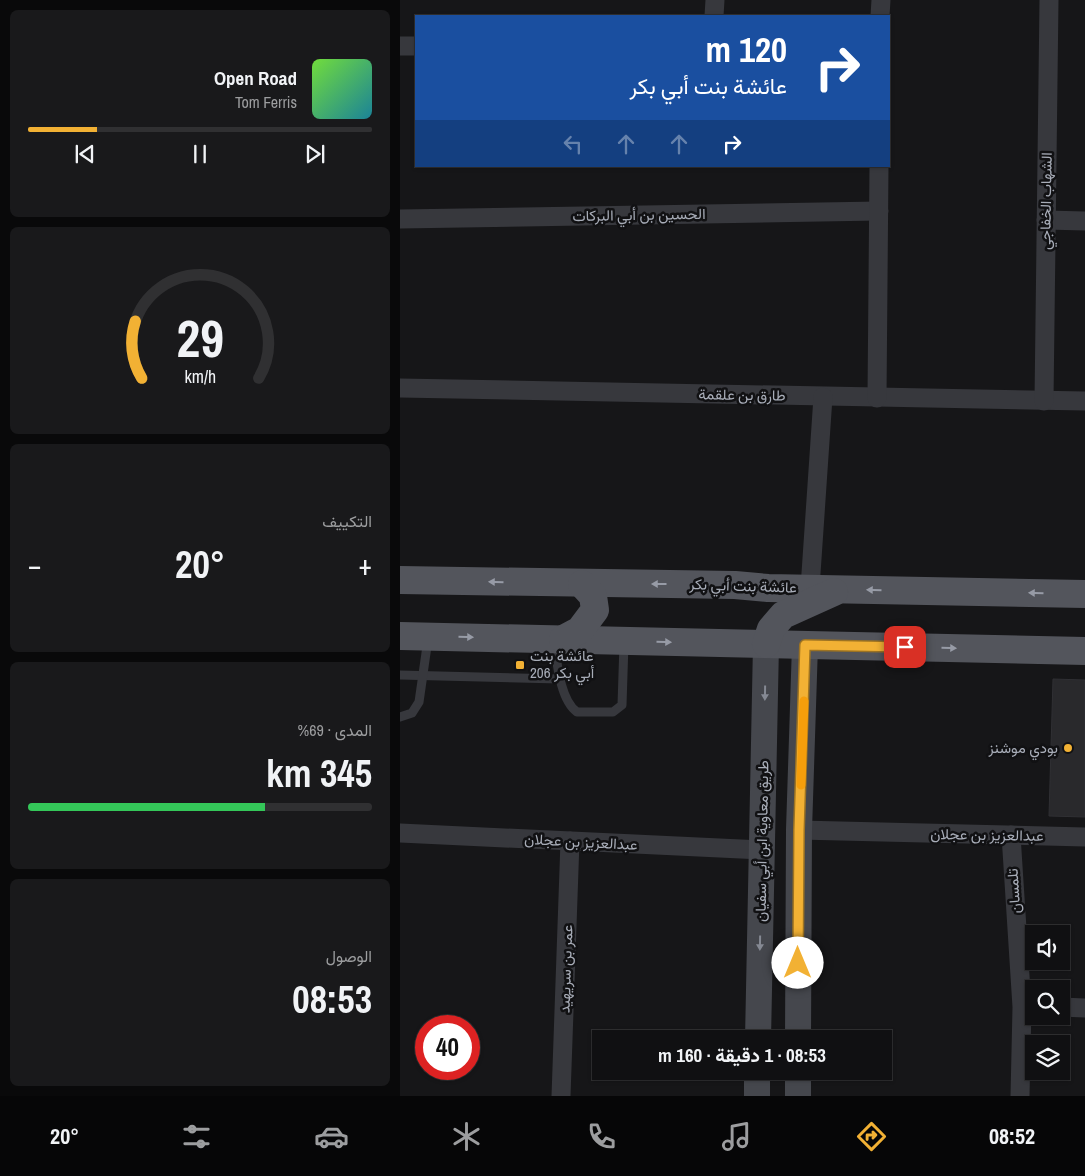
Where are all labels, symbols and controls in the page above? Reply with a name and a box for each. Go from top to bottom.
text: 120 m [706,26,787,73]
icon: right [805,35,870,100]
text: Open Road [214,65,297,91]
text: عائشة بنت أبي بكر [630,71,787,101]
text: Tom Ferris [235,91,297,113]
icon: left [559,130,587,158]
icon: ahead [612,130,640,158]
icon: ahead [665,130,693,158]
icon: right [718,130,746,158]
icon: previous [71,140,99,168]
icon: pause [186,140,214,168]
icon: next [301,140,329,168]
street label: الشهاب الخفاجي [1034,152,1060,250]
street label: الحسين بن أبي البركات [572,203,706,229]
text: 29 [176,303,224,373]
text: km/h [184,365,216,389]
street label: طارق بن علقمة [698,383,786,406]
text: التكييف [322,510,372,532]
text: 20° [175,539,225,590]
text: − [28,546,41,584]
text: + [359,546,372,584]
street label: عائشة بنت أبي بكر [688,573,797,601]
one-way arrow [488,578,504,586]
one-way arrow [651,580,667,588]
one-way arrow [866,586,882,594]
one-way arrow [1028,589,1044,597]
pin [884,626,926,668]
one-way arrow [458,633,474,641]
icon: arrive [891,633,919,661]
one-way arrow [656,638,672,646]
one-way arrow [941,644,957,652]
place label: عائشة بنت أبي بكر 206 [530,645,595,686]
marker: عائشة بنت أبي بكر 206 [514,659,526,671]
one-way arrow [761,685,769,701]
text: المدى · 69% [298,719,372,741]
place label: بودي موشنز [987,737,1058,761]
marker: بودي موشنز [1062,742,1074,754]
text: 345 km [266,748,372,799]
street label: طريق معاوية ابن أبي سفيان [750,760,776,922]
street label: عبدالعزيز بن عجلان [930,823,1044,846]
street label: عبدالعزيز بن عجلان [524,828,638,855]
street label: تلمسان [1001,868,1026,914]
street label: عمر بن سريهيد [553,924,578,1013]
map controls [1025,925,1070,1080]
button: sound [1025,925,1070,970]
one-way arrow [756,935,764,951]
position arrow [771,936,823,988]
text: الوصول [326,945,372,967]
text: 08:53 [292,974,372,1025]
button: search [1025,980,1070,1025]
speed limit sign: 40 [415,1015,480,1080]
button: layers [1025,1035,1070,1080]
text: 08:53 · 1 دقيقة · 160 m [658,1042,826,1068]
icon: filters [179,1119,214,1154]
icon: car [314,1119,349,1154]
icon: climate [449,1119,484,1154]
icon: phone [584,1119,619,1154]
icon: music [719,1119,754,1154]
icon: directions [854,1119,889,1154]
text: 20° [50,1121,79,1151]
text: 08:52 [989,1121,1035,1151]

